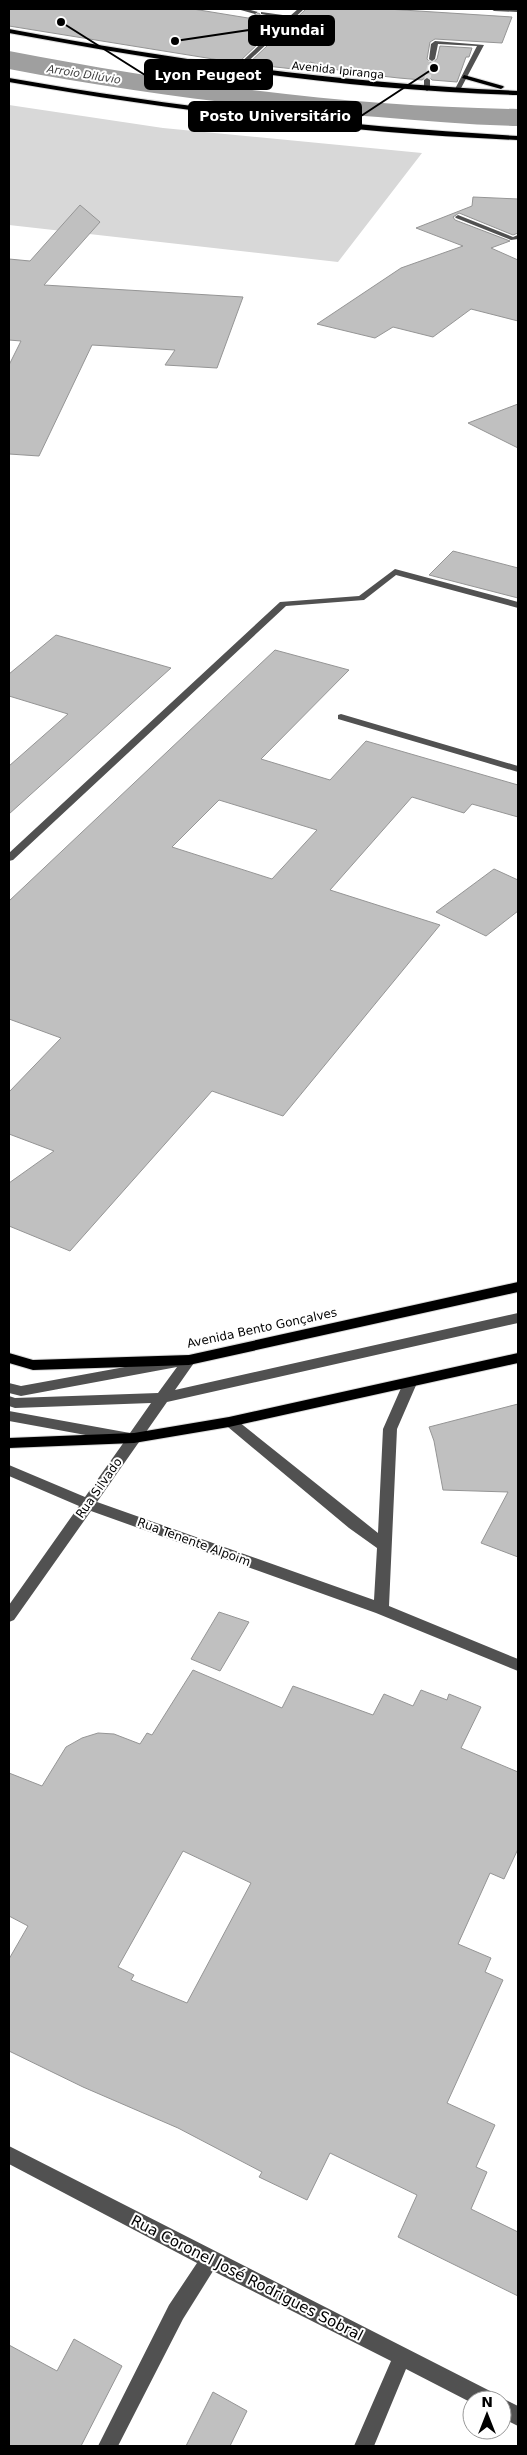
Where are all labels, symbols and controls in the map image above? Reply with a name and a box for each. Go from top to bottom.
callout: Hyundai [249,16,334,45]
text: Hyundai [259,22,325,38]
street label: Avenida Ipiranga [291,59,385,82]
callout: Lyon Peugeot [145,60,272,89]
water label: Arroio Dilúvio [45,62,122,87]
text: Lyon Peugeot [154,67,262,83]
callout: Posto Universitário [189,102,361,131]
text: Posto Universitário [199,108,351,124]
street label: Avenida Bento Gonçalves [186,1305,338,1351]
street label: Rua Silvado [73,1455,125,1521]
street label: Rua Tenente Alpoim [136,1515,252,1569]
street label: Rua Coronel José Rodrigues Sobral [128,2211,366,2345]
north arrow [462,2390,512,2440]
text: N [481,2394,493,2410]

